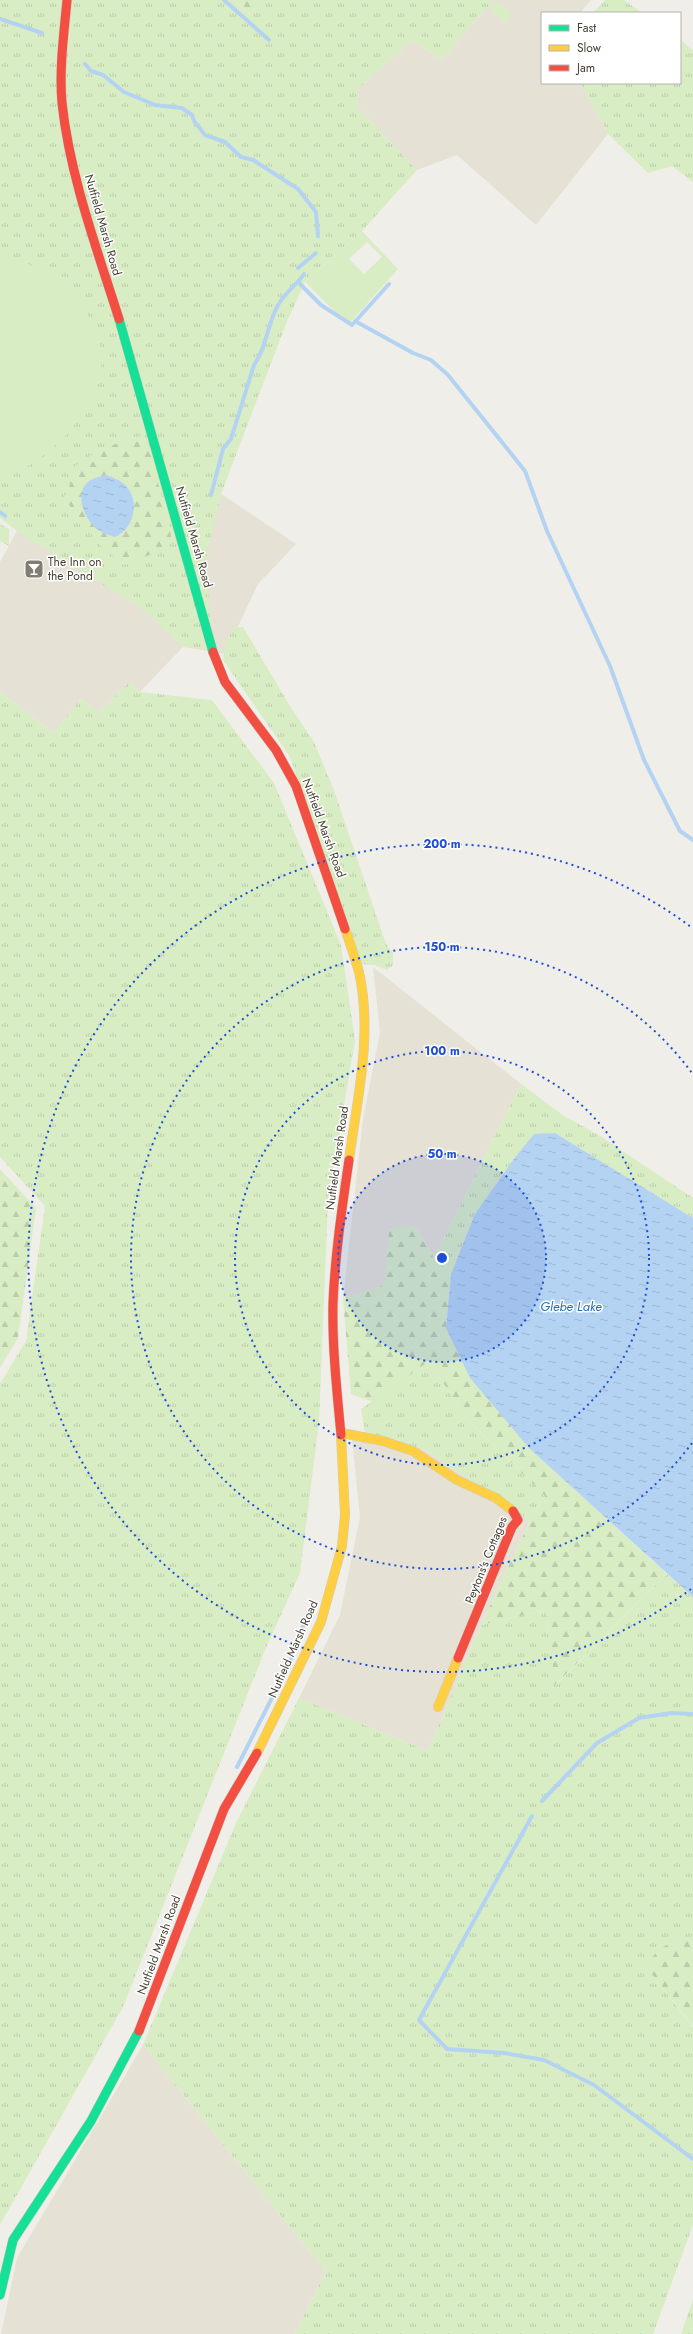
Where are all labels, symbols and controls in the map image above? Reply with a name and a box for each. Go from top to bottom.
legend [541,12,681,84]
text: Fast [577,19,596,37]
text: Slow [577,39,602,57]
text: Jam [575,59,595,77]
street label: Nutfield Marsh Road [80,172,126,278]
street label: Nutfield Marsh Road [171,484,217,590]
place label: The Inn on the Pond [48,553,102,585]
bar icon: The Inn on the Pond [23,558,45,580]
street label: Nutfield Marsh Road [298,776,350,880]
text: 200 m [423,835,461,853]
text: 150 m [424,938,460,956]
text: 100 m [424,1042,460,1060]
street label: Nutfield Marsh Road [321,1105,353,1211]
text: 50 m [427,1145,457,1163]
centre of rings [435,1251,449,1265]
water label: Glebe Lake [540,1297,602,1316]
street label: Peytons's Cottages [460,1514,512,1606]
street label: Nutfield Marsh Road [263,1598,323,1700]
street label: Nutfield Marsh Road [133,1893,185,1997]

